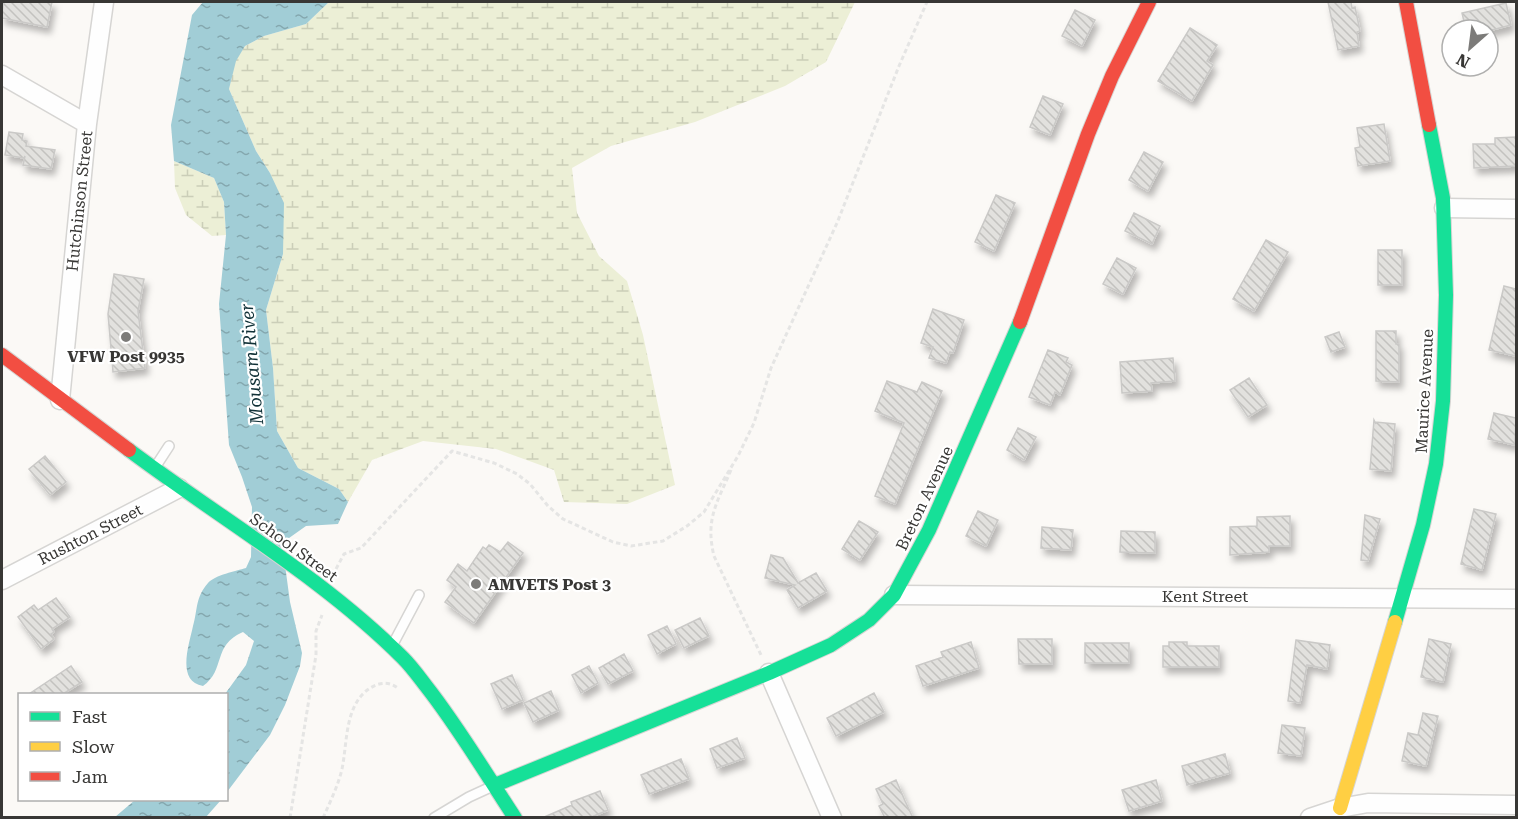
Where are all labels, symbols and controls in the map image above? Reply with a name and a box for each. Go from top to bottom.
north arrow [1440,18,1500,78]
text: N [1453,50,1473,72]
street label: Hutchinson Street [63,130,96,272]
water label: Mousam River [236,302,267,427]
street label: Maurice Avenue [1412,328,1437,454]
marker: VFW Post 9935 [119,330,133,344]
place label: VFW Post 9935 [67,347,185,366]
street label: Breton Avenue [892,443,957,554]
street label: Rushton Street [35,500,146,569]
street label: School Street [246,509,341,586]
place label: AMVETS Post 3 [488,575,611,594]
marker: AMVETS Post 3 [469,577,483,591]
street label: Kent Street [1162,587,1248,606]
legend [18,693,228,801]
text: Fast [72,706,107,727]
text: Slow [72,736,114,757]
text: Jam [72,766,108,787]

